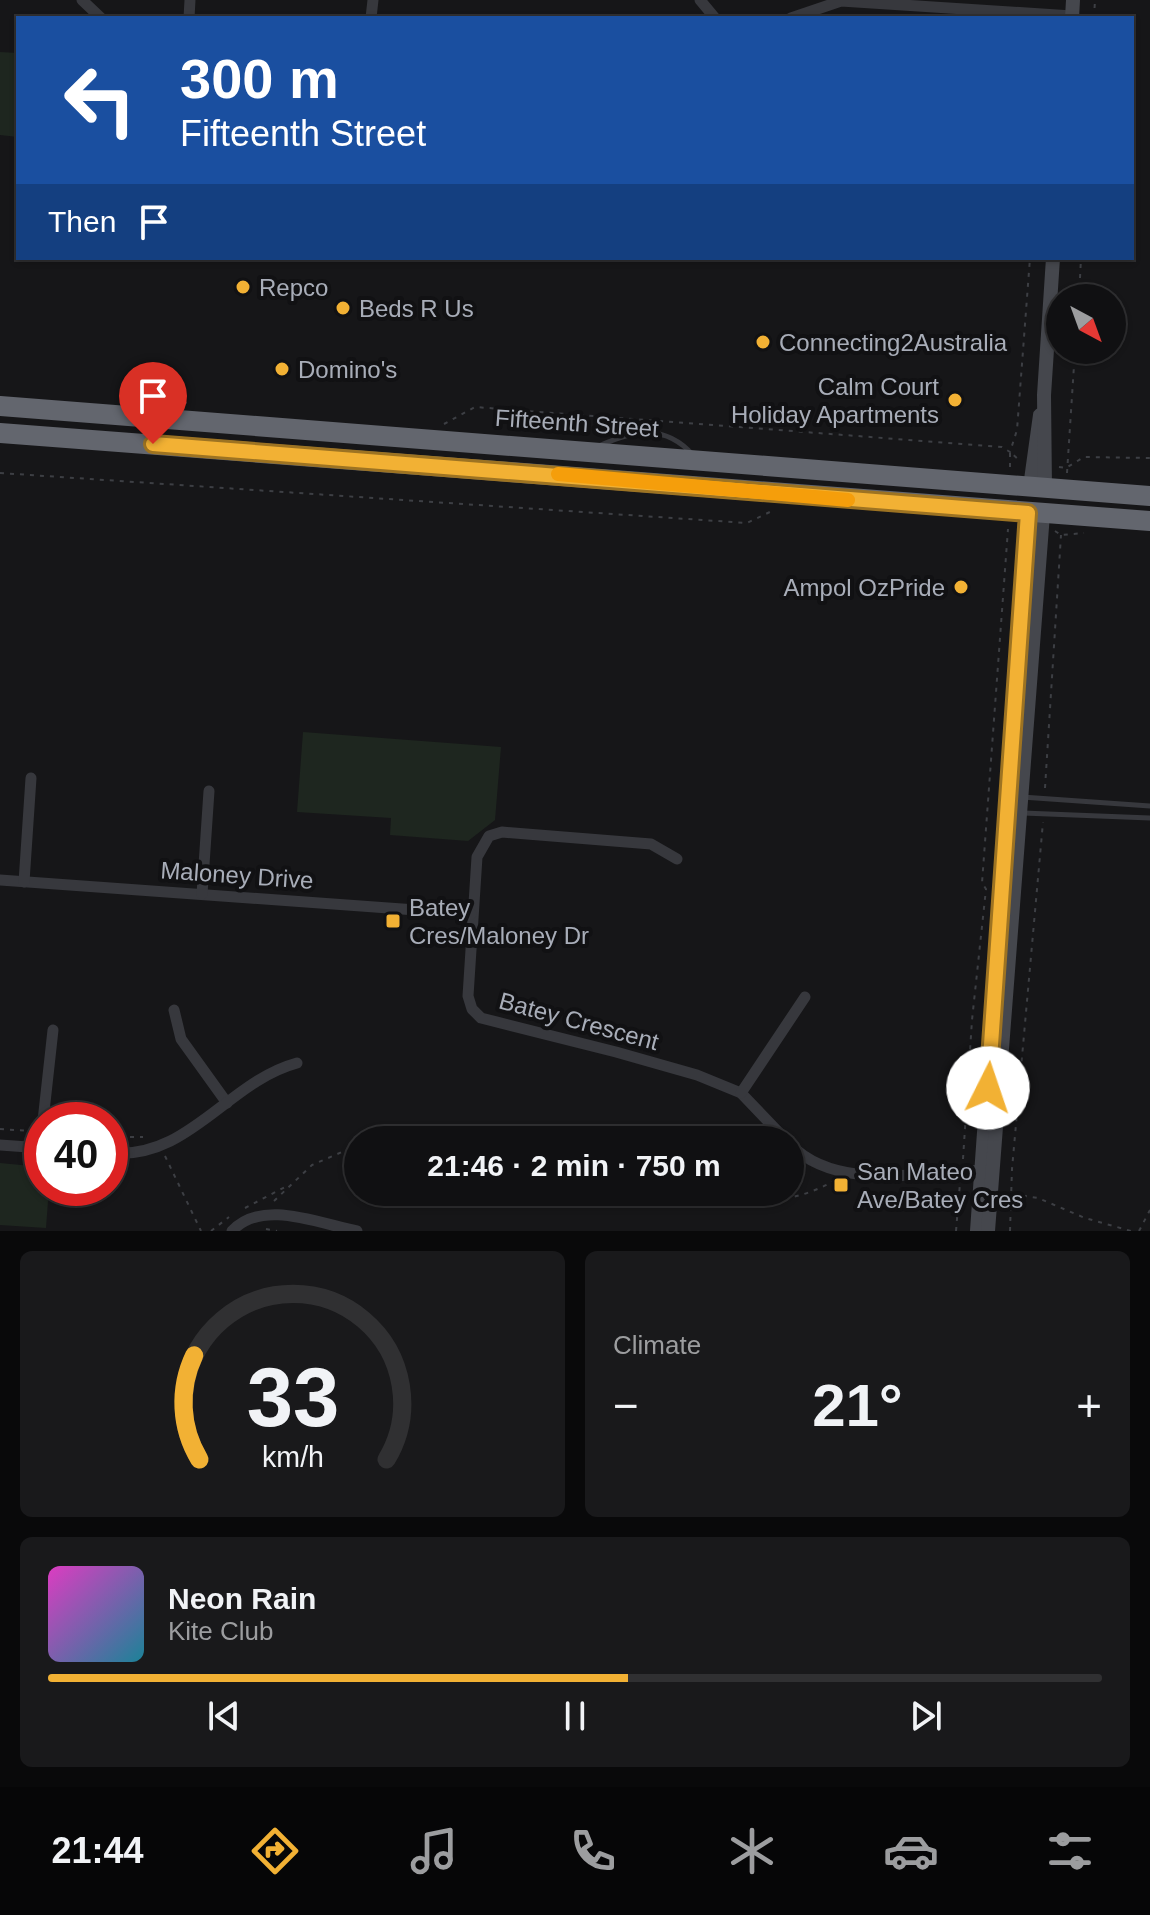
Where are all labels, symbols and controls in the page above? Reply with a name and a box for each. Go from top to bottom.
text: 300 m [180,47,339,110]
icon: left [48,48,152,152]
text: Fifteenth Street [180,113,426,154]
icon: arrive [132,200,176,244]
text: Then [48,205,116,238]
place label: Repco [259,274,328,301]
marker: Repco [234,278,252,296]
north arrow [1046,284,1126,364]
map controls [1046,284,1126,364]
place label: Beds R Us [359,295,474,322]
marker: Beds R Us [334,299,352,317]
place label: Connecting2Australia [779,329,1008,356]
marker: Connecting2Australia [754,333,772,351]
place label: Domino's [298,356,397,383]
marker: Domino's [273,360,291,378]
pin [119,362,187,444]
place label: Calm Court Holiday Apartments [731,373,939,428]
icon: arrive [131,374,175,418]
marker: Calm Court Holiday Apartments [946,391,964,409]
street label: Fifteenth Street [494,404,660,442]
place label: Ampol OzPride [784,574,945,601]
marker: Ampol OzPride [952,578,970,596]
street label: Maloney Drive [160,856,314,894]
place label: Batey Cres/Maloney Dr [409,894,589,949]
marker: Batey Cres/Maloney Dr [384,912,402,930]
street label: Batey Crescent [496,987,662,1055]
position arrow [946,1046,1030,1130]
speed limit sign: 40 [24,1102,128,1206]
text: 21:46 · 2 min · 750 m [427,1149,721,1182]
place label: San Mateo Ave/Batey Cres [857,1158,1023,1213]
marker: San Mateo Ave/Batey Cres [832,1176,850,1194]
text: Climate [613,1330,701,1360]
text: 33 [246,1351,339,1444]
text: 21° [812,1372,903,1439]
text: − [613,1381,639,1430]
text: + [1076,1381,1102,1430]
text: km/h [262,1441,323,1473]
text: Neon Rain [168,1582,316,1615]
text: Kite Club [168,1616,274,1646]
icon: previous [202,1694,246,1738]
icon: pause [553,1694,597,1738]
icon: next [904,1694,948,1738]
icon: directions [247,1823,303,1879]
icon: music [406,1823,462,1879]
icon: phone [565,1823,621,1879]
icon: climate [724,1823,780,1879]
icon: car [883,1823,939,1879]
icon: filters [1042,1823,1098,1879]
text: 21:44 [52,1830,144,1871]

